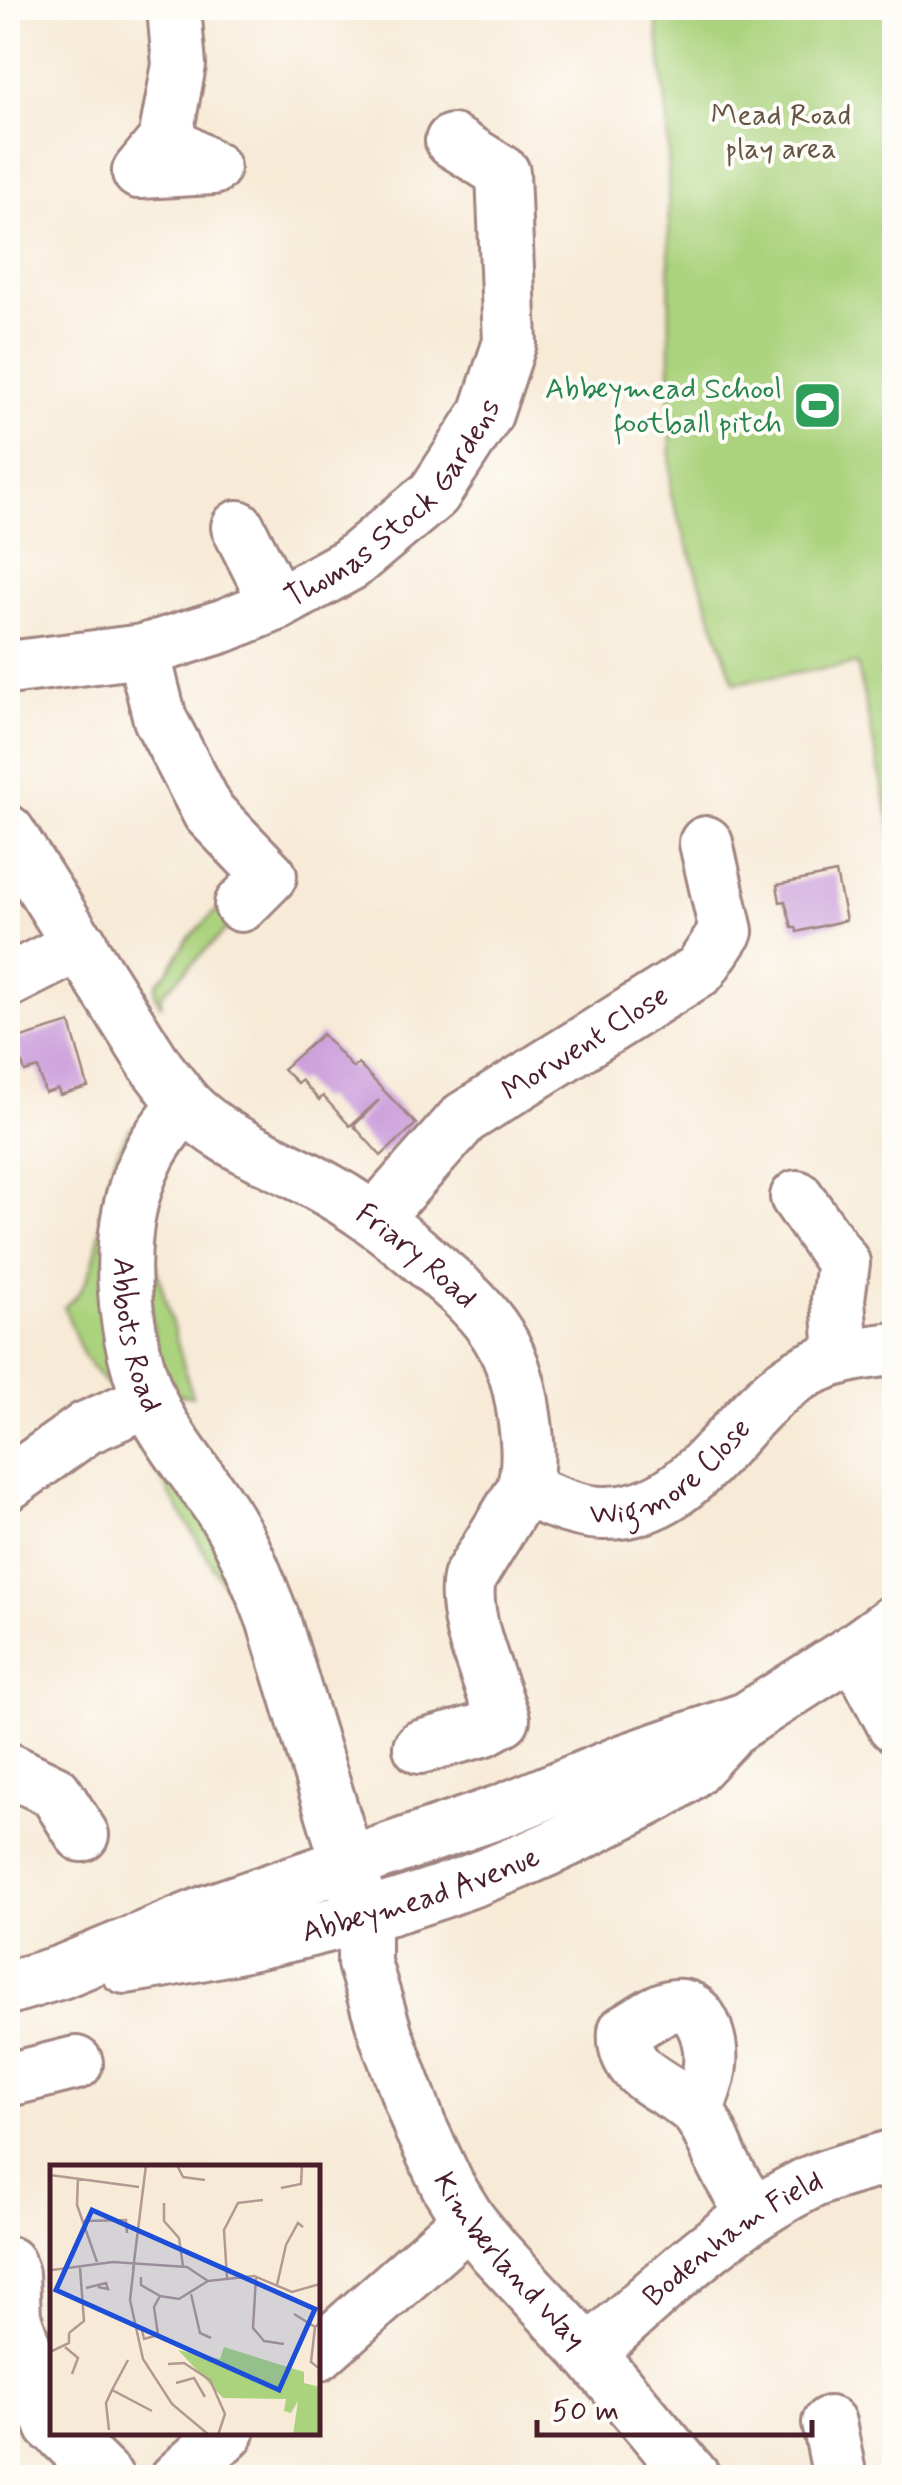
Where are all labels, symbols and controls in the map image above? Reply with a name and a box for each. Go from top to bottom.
park label: Mead Road play area [711,96,851,169]
place label: Abbeymead School football pitch [545,370,782,445]
sports icon: Abbeymead School football pitch [791,379,843,431]
street label: Thomas Stock Gardens [278,395,511,617]
street label: Morwent Close [495,977,676,1110]
street label: Friary Road [348,1195,485,1318]
street label: Abbots Road [103,1257,171,1419]
street label: Wigmore Close [590,1410,760,1535]
street label: Abbeymead Avenue [298,1837,546,1953]
street label: Bodenham Field [635,2162,829,2316]
inset map [50,2165,320,2435]
street label: Kimberland Way [423,2166,594,2359]
scale bar [537,2375,812,2437]
text: 50 m [552,2392,619,2431]

